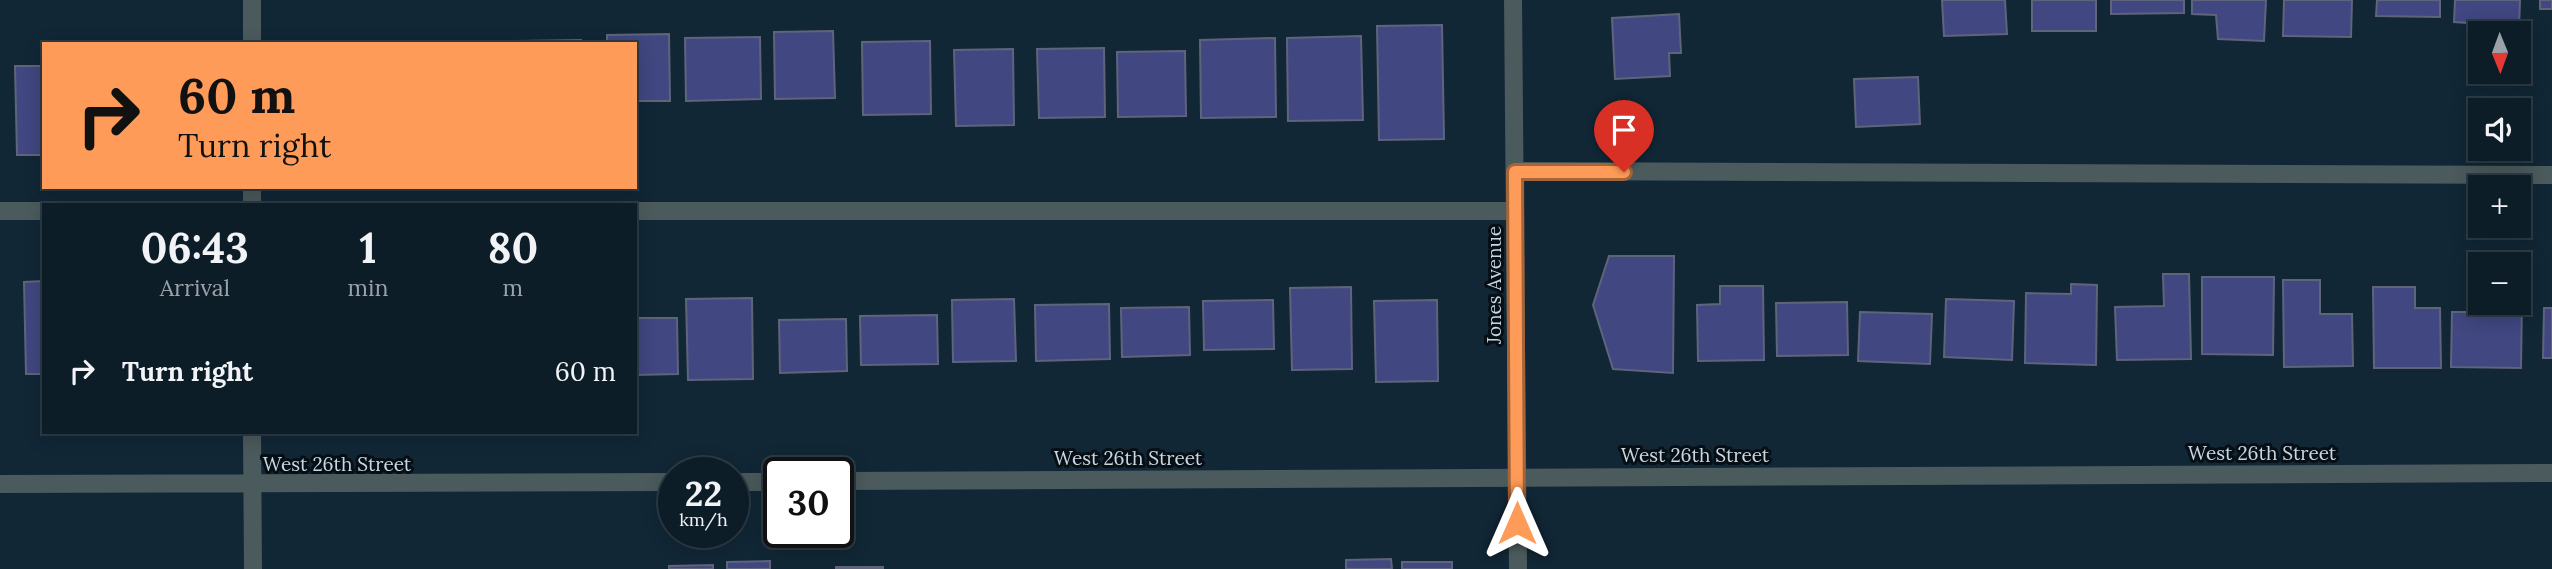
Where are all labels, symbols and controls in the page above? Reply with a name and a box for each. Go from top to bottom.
north arrow [2468,21,2530,84]
map controls [2468,21,2531,315]
text: 60 m [178,64,295,126]
icon: right [63,70,154,161]
button: sound [2468,98,2531,161]
pin [1594,100,1654,172]
icon: arrive [1605,111,1643,149]
text: Turn right [178,125,331,166]
button: + [2468,175,2531,238]
text: 06:43 [141,221,249,275]
text: 1 [360,221,377,275]
text: 80 [487,221,538,275]
street label: Jones Avenue [1482,226,1506,345]
button: − [2468,252,2531,315]
text: Arrival [160,273,230,302]
text: min [348,273,389,302]
text: m [502,273,523,302]
icon: right [63,352,101,390]
text: Turn right [122,355,253,388]
text: 60 m [555,355,616,388]
street label: West 26th Street [2188,441,2337,465]
street label: West 26th Street [1621,443,1770,467]
street label: West 26th Street [1054,446,1203,470]
street label: West 26th Street [263,452,412,476]
speed limit sign: 30 [763,457,854,548]
text: 22 [685,471,722,516]
position arrow [1480,486,1554,560]
text: km/h [679,508,728,531]

